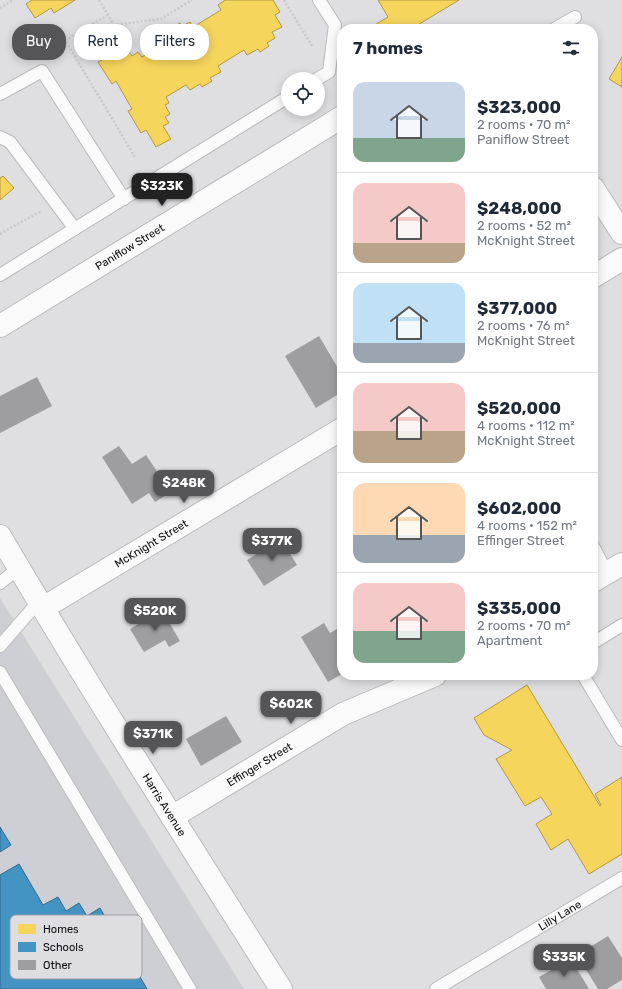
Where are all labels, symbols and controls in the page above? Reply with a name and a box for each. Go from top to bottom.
chip: Buy [12,24,66,60]
chip: Rent [74,24,132,60]
chip: Filters [140,24,209,60]
icon: filters [560,37,582,59]
text: 7 homes [353,38,423,58]
map controls [281,72,325,116]
button: locate [281,72,325,116]
text: $323,000 [477,97,561,117]
icon: home [385,98,433,146]
text: 2 rooms · 70 m² [477,117,571,132]
text: Paniflow Street [477,132,569,147]
pin: $323K [134,173,190,207]
text: $323K [141,178,183,193]
text: $248,000 [477,198,562,218]
icon: home [385,199,433,247]
text: 2 rooms · 52 m² [477,218,571,233]
street label: Paniflow Street [93,221,167,273]
text: McKnight Street [477,233,575,248]
text: $377,000 [477,298,557,318]
icon: home [385,299,433,347]
text: 2 rooms · 76 m² [477,318,570,333]
text: McKnight Street [477,333,575,348]
text: $520,000 [477,398,561,418]
icon: home [385,399,433,447]
text: 4 rooms · 112 m² [477,418,575,433]
text: McKnight Street [477,433,575,448]
pin: $248K [156,470,212,504]
text: $248K [162,475,206,490]
text: $602,000 [477,498,561,518]
icon: home [385,499,433,547]
street label: McKnight Street [112,517,191,571]
text: 4 rooms · 152 m² [477,518,577,533]
pin: $377K [244,528,300,562]
text: $377K [252,533,292,548]
text: Effinger Street [477,533,564,548]
pin: $520K [127,598,183,632]
text: $335,000 [477,598,561,618]
icon: home [385,599,433,647]
text: $520K [134,603,177,618]
text: 2 rooms · 70 m² [477,618,571,633]
text: Apartment [477,633,542,648]
pin: $602K [263,691,319,725]
text: $602K [269,696,313,711]
pin: $371K [125,721,181,755]
text: $371K [133,726,173,741]
street label: Effinger Street [225,740,295,789]
street label: Harris Avenue [139,771,189,839]
street label: Lilly Lane [536,898,584,933]
legend [10,915,142,979]
text: Homes [43,923,79,936]
text: Schools [43,941,84,954]
pin: $335K [536,944,592,978]
text: $335K [543,949,585,964]
text: Other [43,959,73,972]

